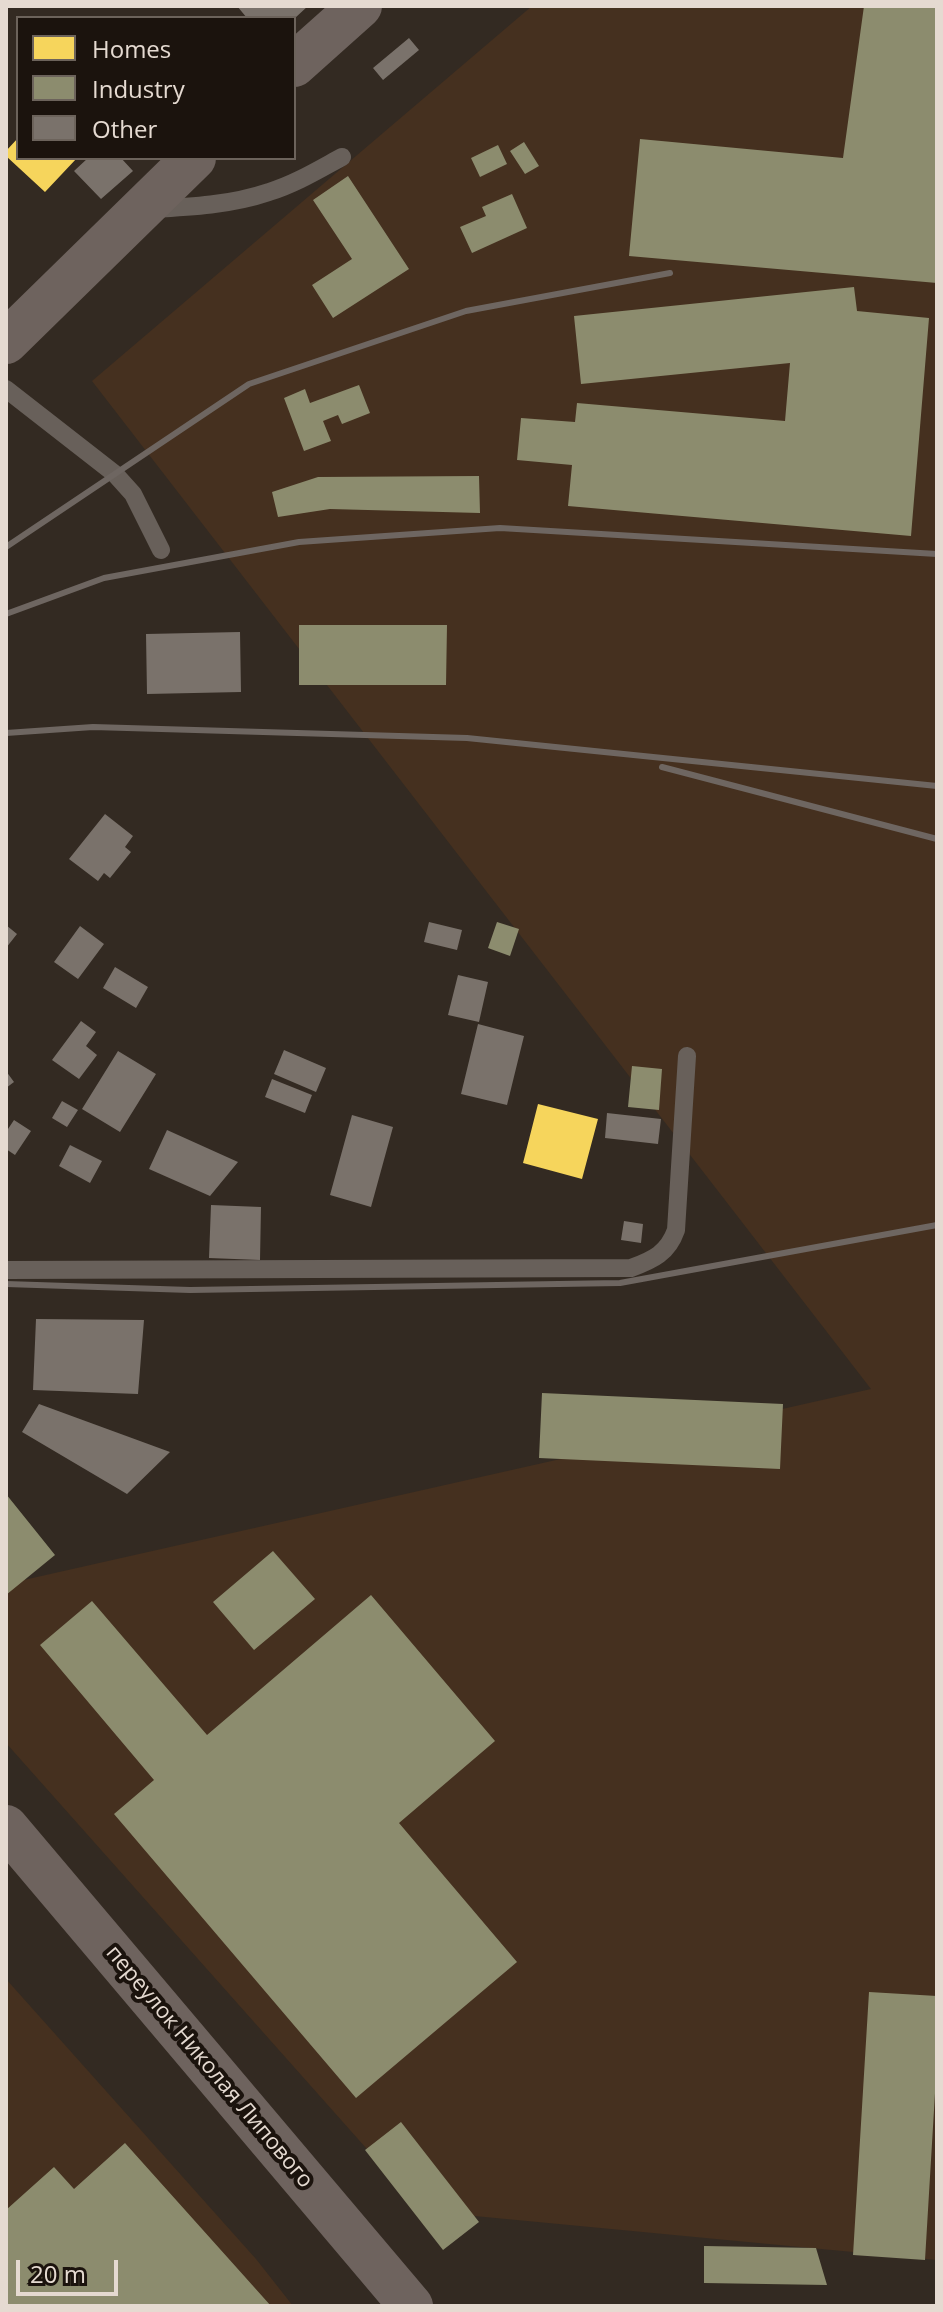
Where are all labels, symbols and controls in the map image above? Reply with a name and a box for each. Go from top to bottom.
legend [16,16,296,160]
text: Homes [92,32,171,65]
text: Industry [92,72,185,105]
text: Other [92,112,157,145]
street label: переулок Николая Липового [100,1940,318,2194]
scale bar [20,2244,122,2294]
text: 20 m [30,2257,86,2290]

